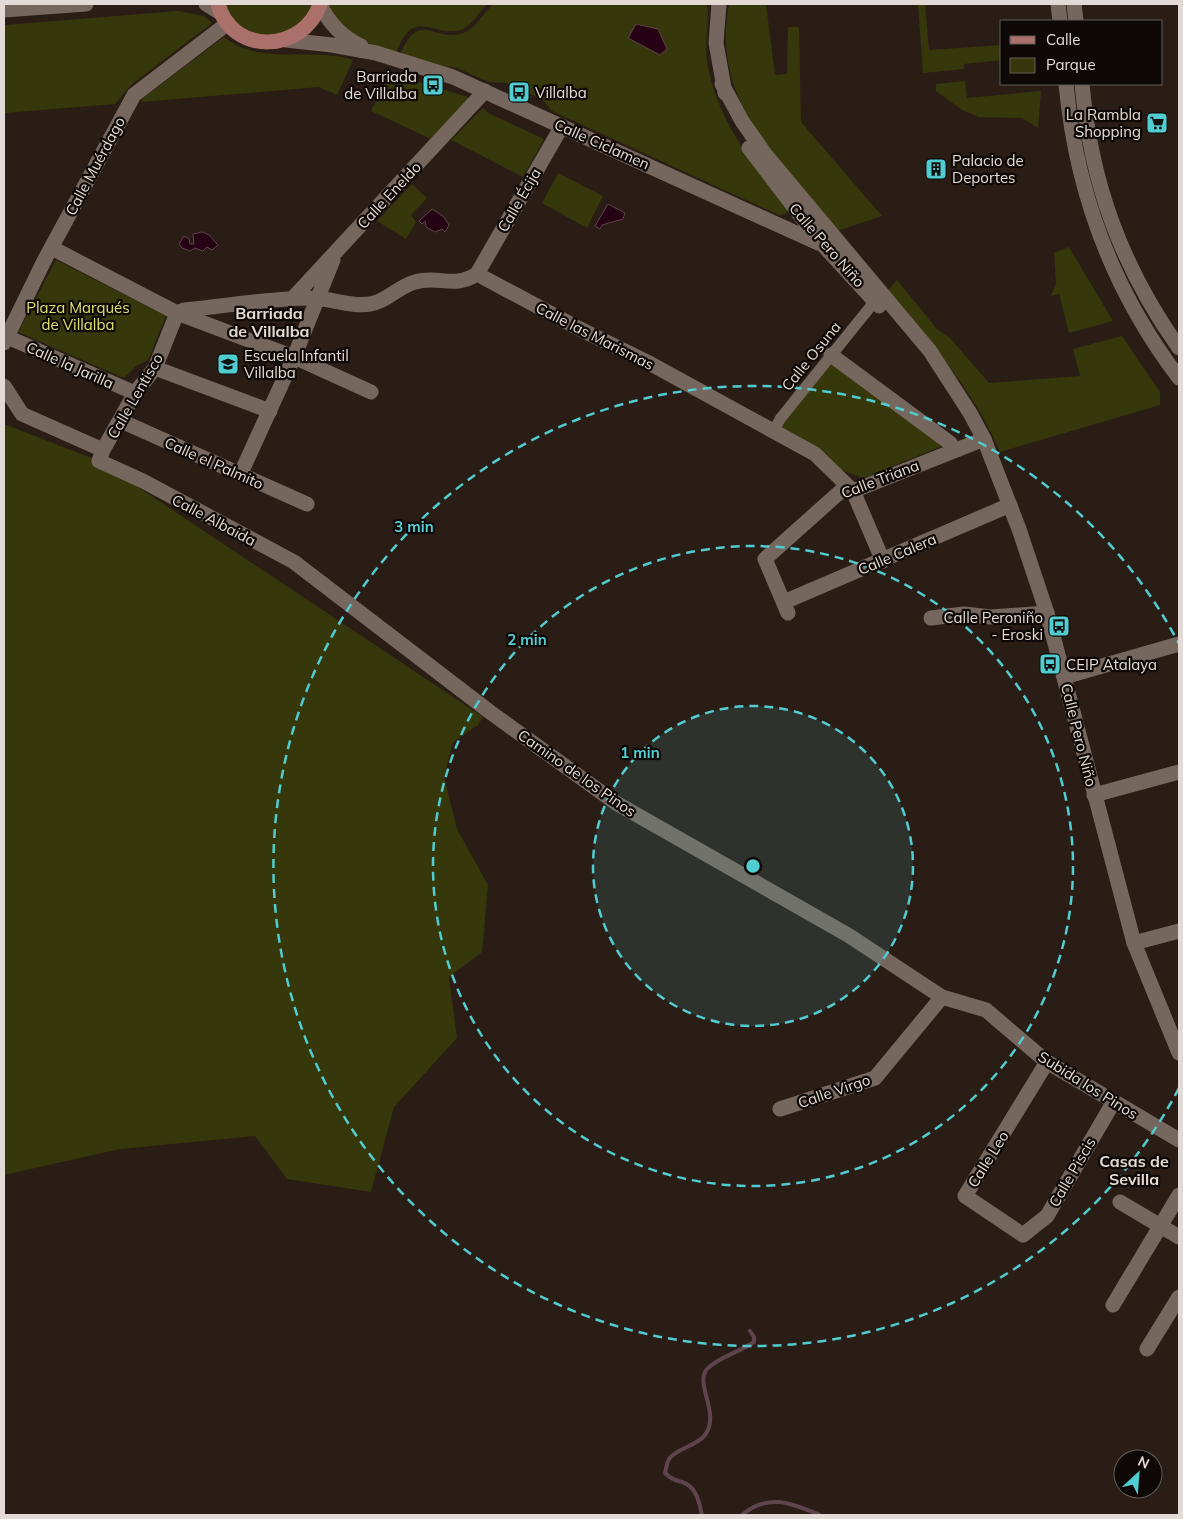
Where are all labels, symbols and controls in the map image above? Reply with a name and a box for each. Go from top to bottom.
legend [1000,20,1163,85]
text: Calle [1046,30,1080,49]
text: Parque [1046,55,1096,74]
place label: Barriada de Villalba [344,67,417,103]
bus stop icon: Barriada de Villalba [421,73,445,97]
bus stop icon: Villalba [507,80,531,104]
place label: Villalba [535,83,587,102]
place label: La Rambla Shopping [1066,105,1141,141]
supermarket icon: La Rambla Shopping [1145,111,1169,135]
street label: Calle Muérdago [61,113,129,219]
street label: Calle Ciclamen [551,115,653,173]
place label: Palacio de Deportes [952,151,1024,187]
street label: Calle Eneldo [353,157,425,233]
building icon: Palacio de Deportes [924,157,948,181]
street label: Calle Écija [493,165,545,235]
street label: Calle Pero Niño [785,199,869,291]
park label: Plaza Marqués de Villalba [26,298,130,334]
street label: Calle las Marismas [533,298,657,374]
district label: Barriada de Villalba [228,303,310,341]
street label: Calle Osuna [777,317,845,395]
street label: Calle la Jarilla [23,337,117,393]
place label: Escuela Infantil Villalba [244,346,349,382]
street label: Calle Lentisco [103,350,167,442]
school or university icon: Escuela Infantil Villalba [216,352,240,376]
street label: Calle el Palmito [162,433,266,493]
street label: Calle Triana [838,455,922,503]
street label: Calle Albaida [169,490,259,550]
text: 3 min [394,517,434,536]
street label: Calle Calera [855,529,939,579]
place label: Calle Peroniño - Eroski [944,608,1043,644]
bus stop icon: Calle Peroniño - Eroski [1047,614,1071,638]
text: 2 min [507,630,547,649]
bus stop icon: CEIP Atalaya [1038,652,1062,676]
place label: CEIP Atalaya [1066,655,1157,674]
street label: Calle Pero Niño [1057,681,1101,789]
street label: Camino de los Pinos [514,725,640,821]
text: 1 min [620,743,660,762]
centre of rings [744,857,762,875]
street label: Subida los Pinos [1035,1047,1141,1123]
street label: Calle Virgo [795,1070,873,1112]
street label: Calle Leo [963,1127,1013,1191]
street label: Calle Piscis [1044,1134,1100,1210]
district label: Casas de Sevilla [1099,1151,1169,1189]
north arrow [1113,1449,1163,1499]
text: N [1135,1452,1152,1473]

